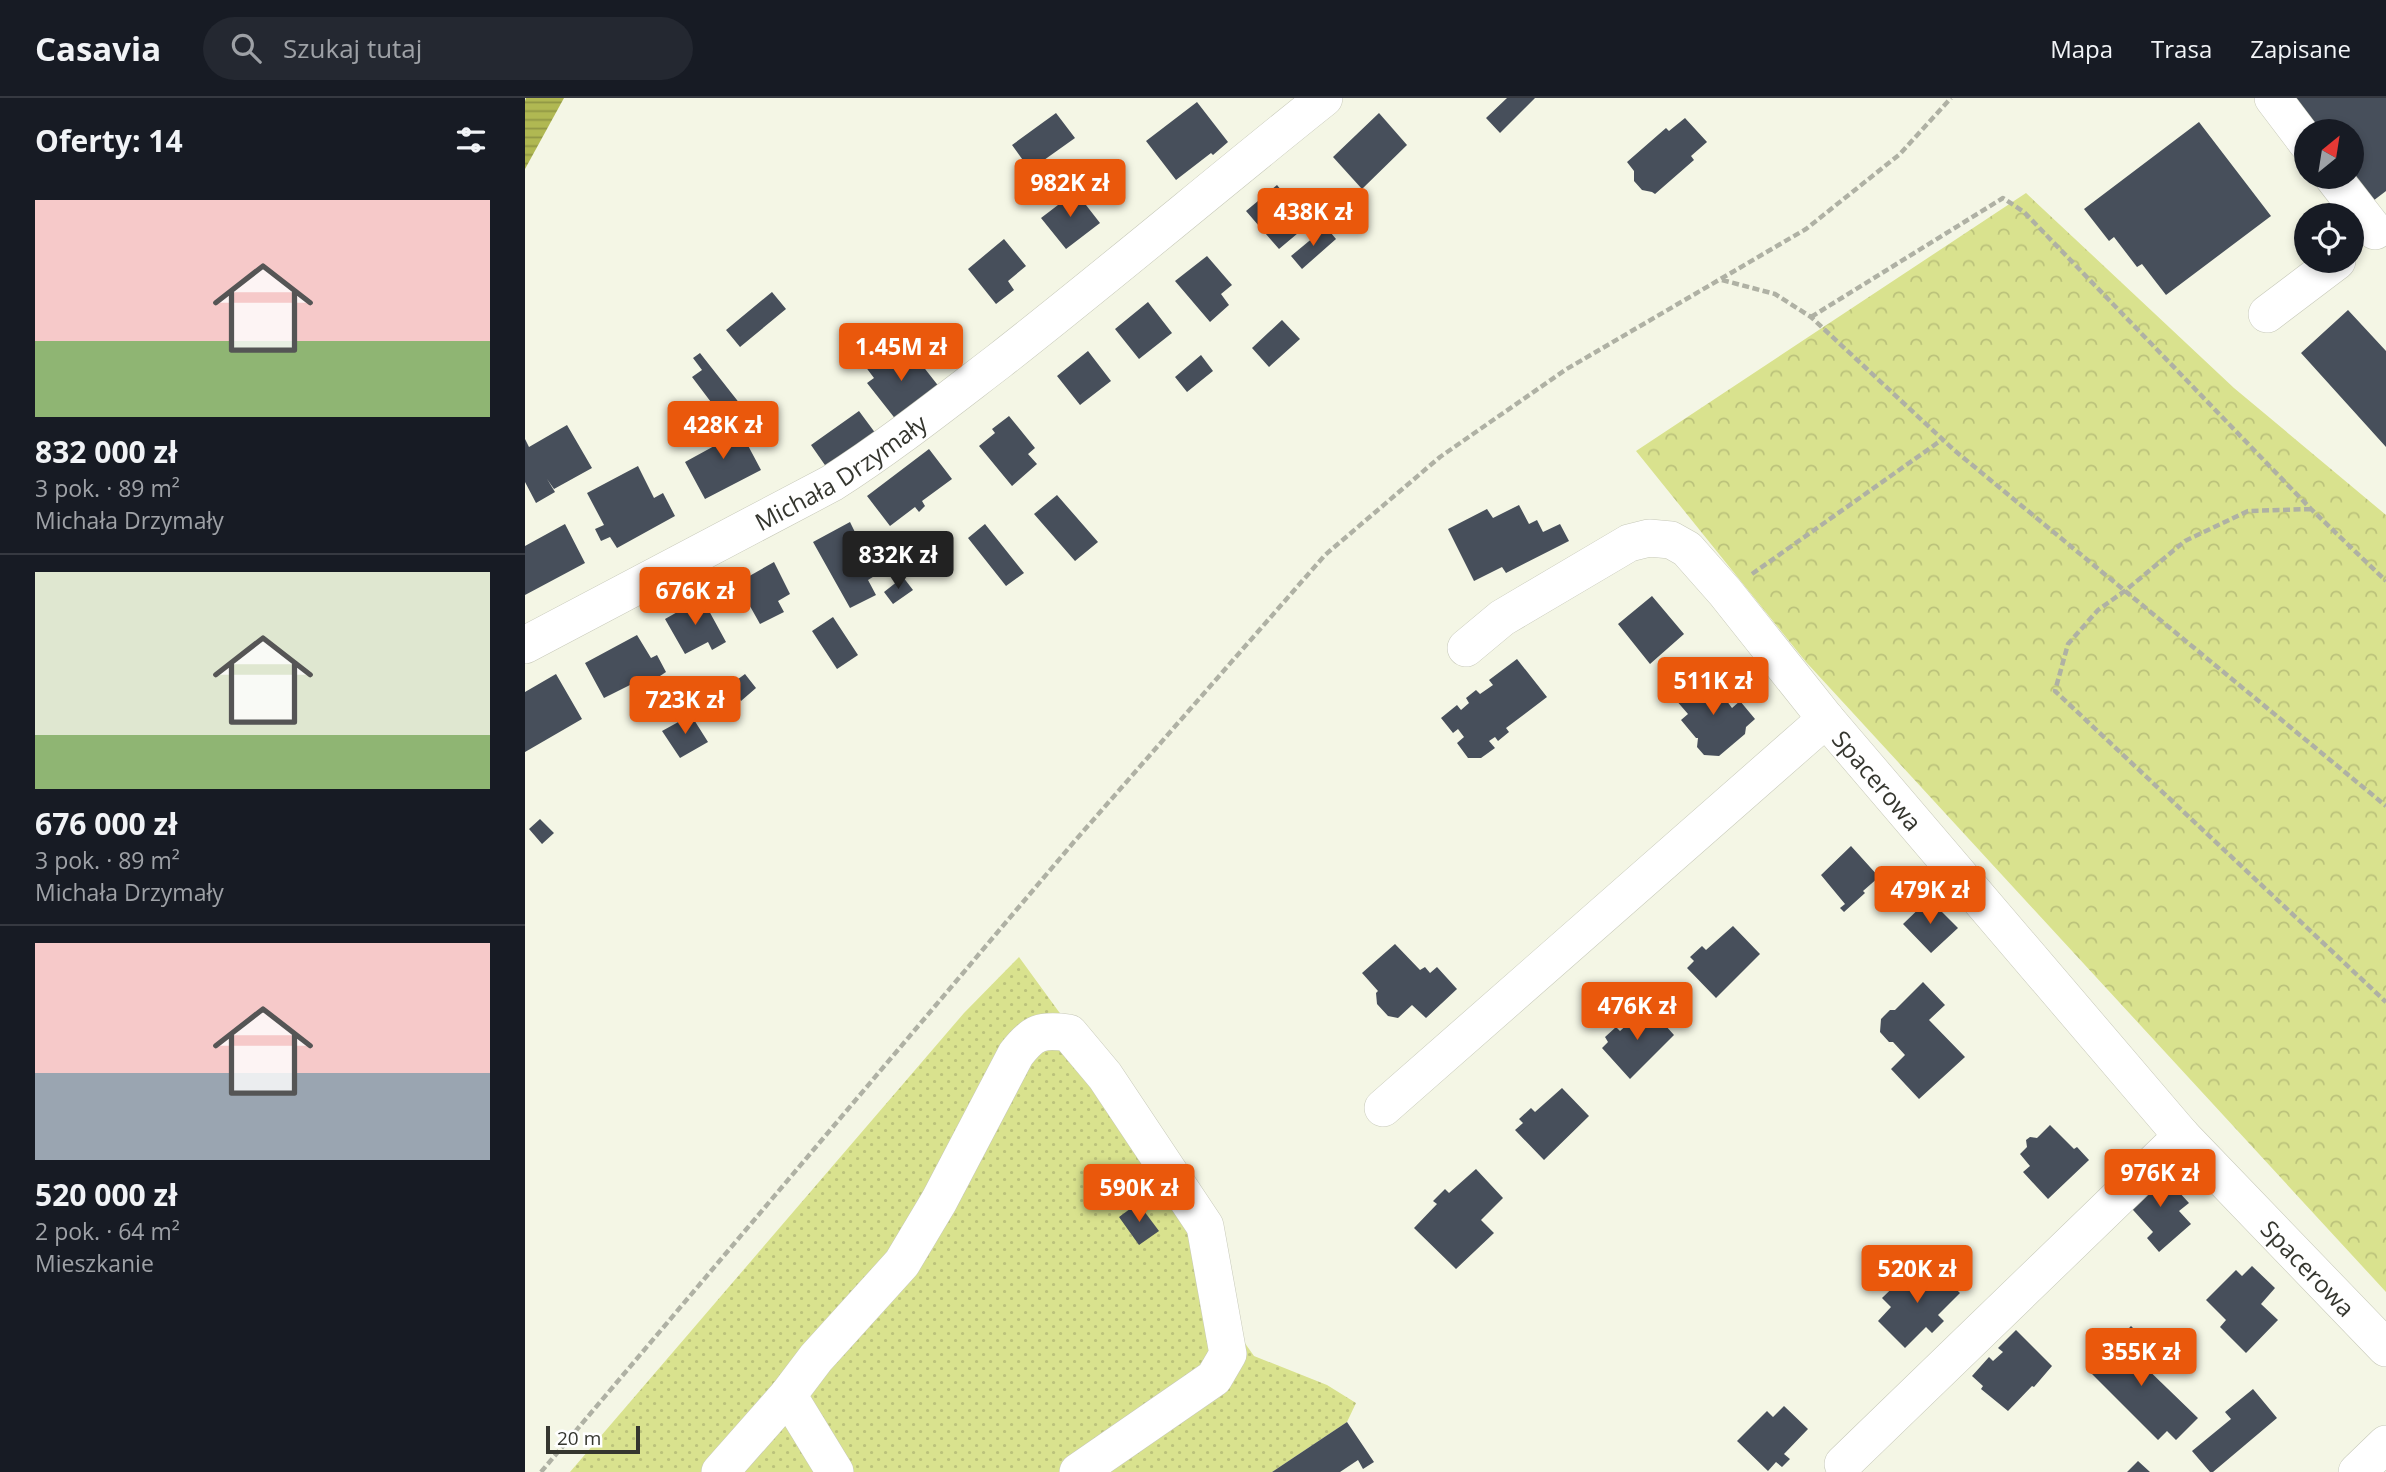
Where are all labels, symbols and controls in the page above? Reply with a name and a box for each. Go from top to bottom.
search box [203,17,693,80]
text: Casavia [35,26,161,71]
icon: search [227,29,265,67]
text: Szukaj tutaj [283,30,422,66]
text: Mapa [2050,32,2113,65]
text: Trasa [2151,32,2212,65]
text: Zapisane [2250,32,2351,65]
north arrow [2294,119,2364,189]
map controls [2294,119,2364,273]
text: Oferty: 14 [35,120,183,161]
icon: filters [452,121,490,159]
pin: 982K zł [1005,159,1135,219]
text: 982K zł [1031,166,1109,198]
pin: 438K zł [1248,188,1378,248]
text: 438K zł [1274,195,1352,227]
button: locate [2294,203,2364,273]
icon: home [200,245,326,371]
pin: 1.45M zł [829,324,973,383]
text: 1.45M zł [855,330,947,362]
pin: 428K zł [658,402,788,461]
street label: Michała Drzymały [749,405,934,538]
text: 428K zł [684,408,762,440]
text: 832 000 zł [35,431,177,472]
text: 3 pok. · 89 m² [35,472,180,504]
text: Michała Drzymały [35,504,224,536]
pin: 832K zł [833,532,963,591]
text: 832K zł [859,538,937,570]
pin: 676K zł [630,568,760,627]
text: 676K zł [656,574,734,606]
icon: home [200,617,326,743]
pin: 511K zł [1648,658,1778,717]
text: 511K zł [1674,664,1752,696]
pin: 723K zł [620,676,750,736]
text: 723K zł [646,683,724,715]
street label: Spacerowa [1826,723,1930,837]
text: 676 000 zł [35,803,177,844]
text: 3 pok. · 89 m² [35,844,180,876]
pin: 479K zł [1865,866,1995,926]
text: 479K zł [1891,873,1969,905]
text: Michała Drzymały [35,876,224,908]
pin: 476K zł [1572,982,1702,1042]
icon: home [200,988,326,1114]
text: 476K zł [1598,989,1676,1021]
pin: 976K zł [2095,1150,2225,1209]
text: 976K zł [2121,1156,2199,1188]
pin: 590K zł [1074,1164,1204,1224]
text: 590K zł [1100,1171,1178,1203]
text: 520 000 zł [35,1174,177,1215]
street label: Spacerowa [2254,1212,2363,1323]
text: 2 pok. · 64 m² [35,1215,180,1247]
pin: 520K zł [1852,1246,1982,1305]
text: Mieszkanie [35,1247,154,1279]
text: 520K zł [1878,1252,1956,1284]
pin: 355K zł [2076,1328,2206,1388]
text: 355K zł [2102,1335,2180,1367]
scale bar [546,1423,641,1455]
text: 20 m [557,1425,601,1451]

